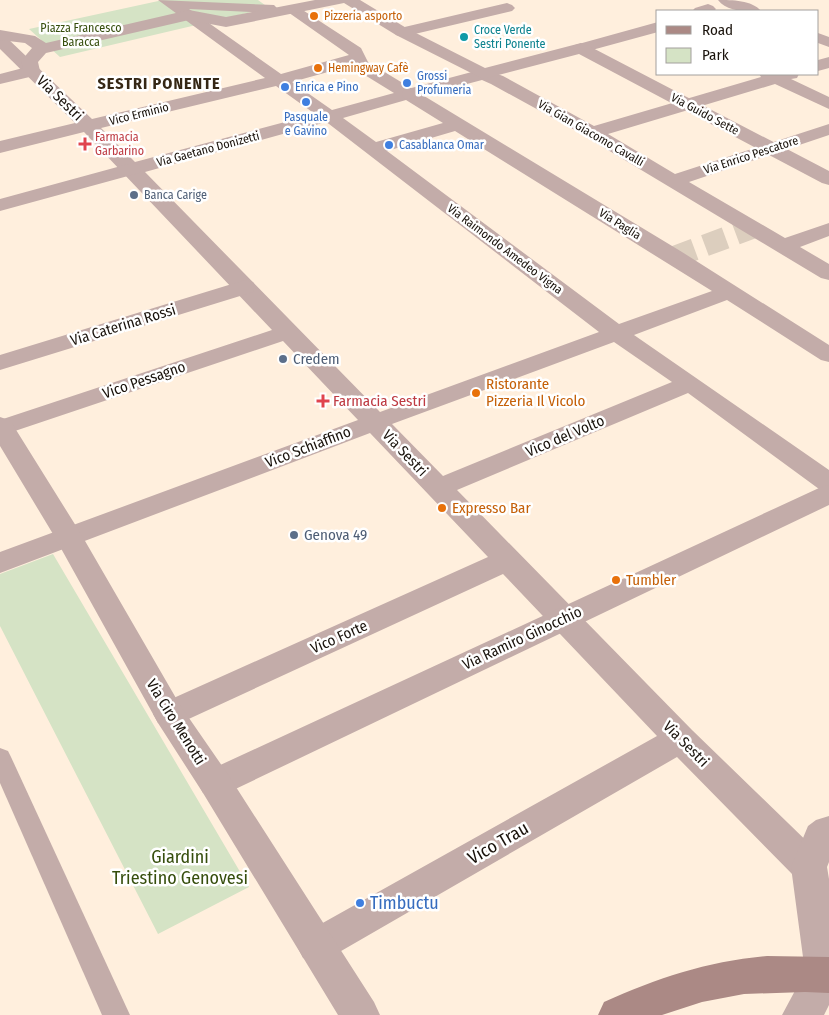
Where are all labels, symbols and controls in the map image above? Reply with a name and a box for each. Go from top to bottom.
place label: Pizzeria asporto [324,9,402,23]
marker: Pizzeria asporto [308,10,320,22]
legend [656,10,819,75]
park label: Piazza Francesco Baracca [40,21,122,49]
text: Road [702,21,733,39]
place label: Croce Verde Sestri Ponente [474,23,546,51]
marker: Croce Verde Sestri Ponente [458,31,470,43]
text: Park [702,46,729,64]
place label: Hemingway Cafè [328,61,408,75]
marker: Hemingway Cafè [312,62,324,74]
place label: Grossi Profumeria [417,69,472,97]
street label: Via Sestri [33,72,87,124]
district label: SESTRI PONENTE [97,74,221,93]
marker: Grossi Profumeria [401,77,413,89]
place label: Enrica e Pino [295,80,358,94]
marker: Enrica e Pino [279,81,291,93]
street label: Via Guido Sette [669,90,741,138]
marker: Pasquale e Gavino [300,96,312,108]
street label: Via Gian Giacomo Cavalli [535,97,647,169]
street label: Vico Erminio [108,100,170,128]
place label: Pasquale e Gavino [284,110,328,138]
street label: Via Gaetano Donizetti [155,129,261,169]
place label: Farmacia Garbarino [95,130,144,158]
street label: Via Enrico Pescatore [702,133,800,177]
marker: Farmacia Garbarino [79,138,91,150]
place label: Casablanca Omar [399,138,485,152]
marker: Casablanca Omar [383,139,395,151]
place label: Banca Carige [144,188,207,202]
marker: Banca Carige [128,189,140,201]
street label: Via Raimondo Amedeo Vigna [445,201,565,297]
street label: Via Paglia [596,206,644,242]
street label: Via Caterina Rossi [68,300,178,350]
place label: Credem [293,350,340,368]
marker: Credem [277,353,289,365]
street label: Vico Pessagno [100,357,188,403]
place label: Ristorante Pizzeria Il Vicolo [486,375,585,410]
marker: Ristorante Pizzeria Il Vicolo [470,387,482,399]
place label: Farmacia Sestri [333,392,426,410]
marker: Farmacia Sestri [317,395,329,407]
street label: Vico del Volto [523,411,607,461]
street label: Vico Schiaffino [263,422,353,472]
street label: Via Sestri [379,426,431,480]
place label: Expresso Bar [452,499,531,517]
marker: Expresso Bar [436,502,448,514]
place label: Genova 49 [304,526,367,544]
marker: Genova 49 [288,529,300,541]
place label: Tumbler [626,571,677,589]
marker: Tumbler [610,574,622,586]
street label: Via Ramiro Ginocchio [460,602,585,674]
street label: Vico Forte [308,617,370,657]
street label: Via Ciro Menotti [143,676,209,768]
street label: Via Sestri [659,717,713,771]
street label: Vico Trau [464,817,532,869]
park label: Giardini Triestino Genovesi [112,846,248,889]
place label: Timbuctu [370,892,439,914]
marker: Timbuctu [354,897,366,909]

